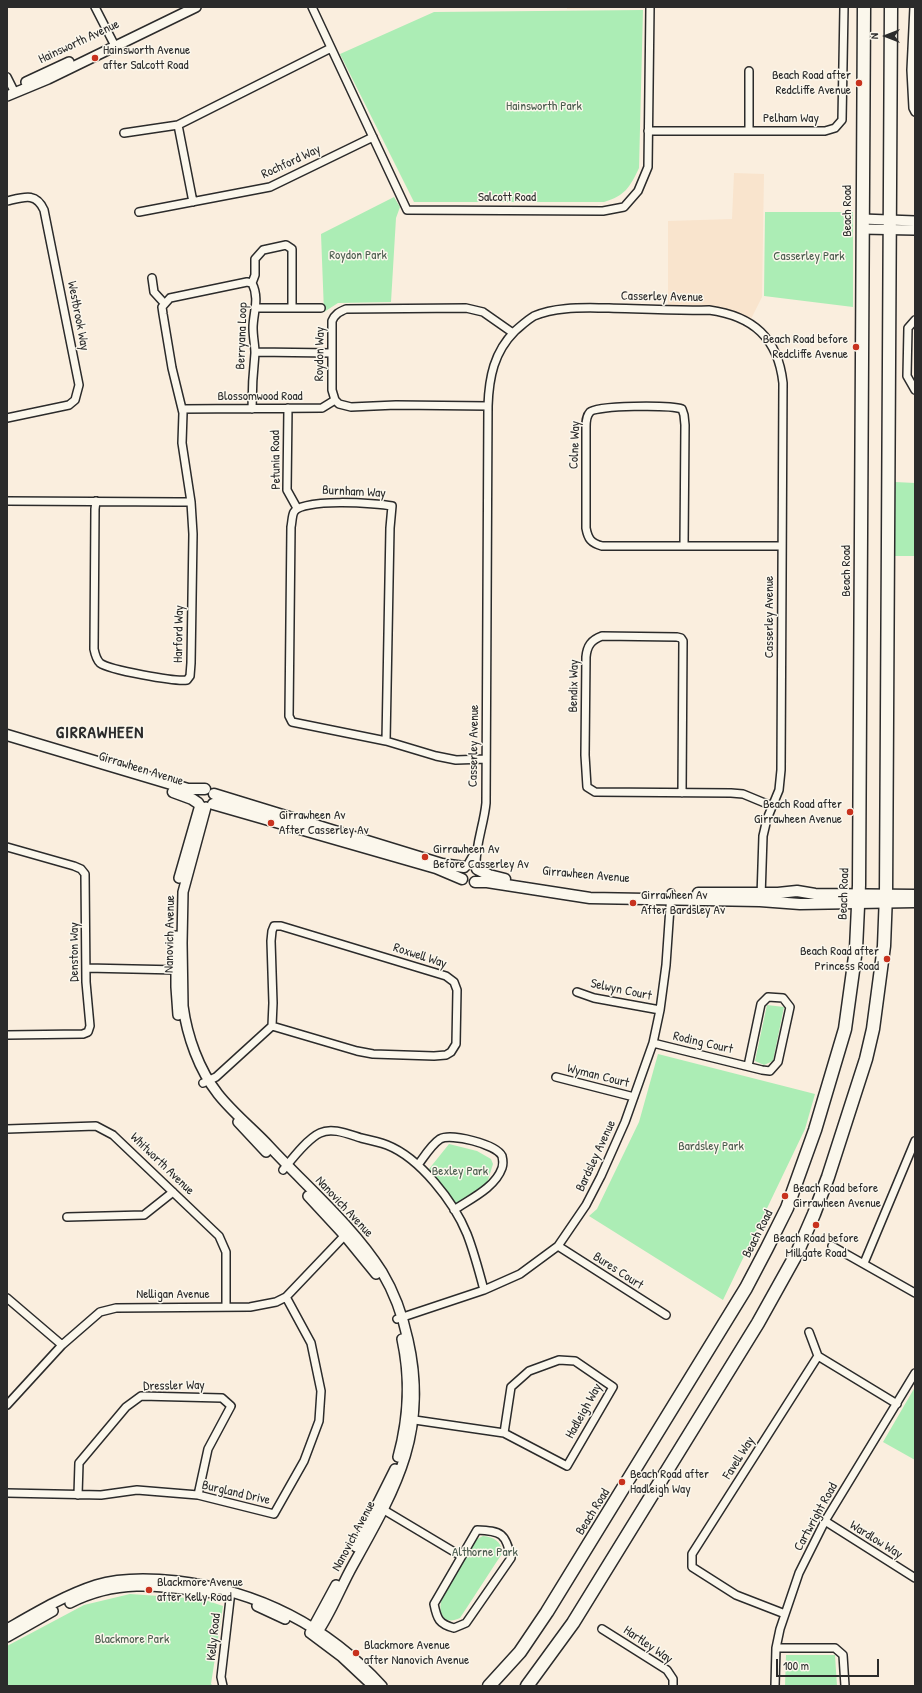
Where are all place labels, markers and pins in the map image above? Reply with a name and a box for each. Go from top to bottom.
place label: Hainsworth Avenue after Salcott Road [103,43,190,74]
marker: Hainsworth Avenue after Salcott Road [90,53,100,63]
place label: Beach Road after Redcliffe Avenue [772,68,851,99]
marker: Beach Road after Redcliffe Avenue [854,78,864,88]
place label: Beach Road before Redcliffe Avenue [763,332,848,363]
marker: Beach Road before Redcliffe Avenue [851,342,861,352]
place label: Beach Road after Girrawheen Avenue [754,797,842,828]
marker: Beach Road after Girrawheen Avenue [845,807,855,817]
place label: Girrawheen Av After Casserley Av [279,808,369,839]
marker: Girrawheen Av After Casserley Av [266,818,276,828]
place label: Girrawheen Av Before Casserley Av [433,842,529,873]
marker: Girrawheen Av Before Casserley Av [420,852,430,862]
place label: Girrawheen Av After Bardsley Av [641,888,725,919]
marker: Girrawheen Av After Bardsley Av [628,898,638,908]
place label: Beach Road after Princess Road [800,944,879,975]
marker: Beach Road after Princess Road [882,954,892,964]
place label: Beach Road before Girrawheen Avenue [793,1181,881,1212]
marker: Beach Road before Girrawheen Avenue [780,1191,790,1201]
marker: Beach Road before Millgate Road [811,1220,821,1230]
place label: Beach Road before Millgate Road [773,1231,859,1262]
place label: Beach Road after Hadleigh Way [630,1467,709,1498]
marker: Beach Road after Hadleigh Way [617,1477,627,1487]
place label: Blackmore Avenue after Kelly Road [157,1575,243,1606]
marker: Blackmore Avenue after Kelly Road [144,1585,154,1595]
place label: Blackmore Avenue after Nanovich Avenue [364,1638,469,1669]
marker: Blackmore Avenue after Nanovich Avenue [351,1648,361,1658]

